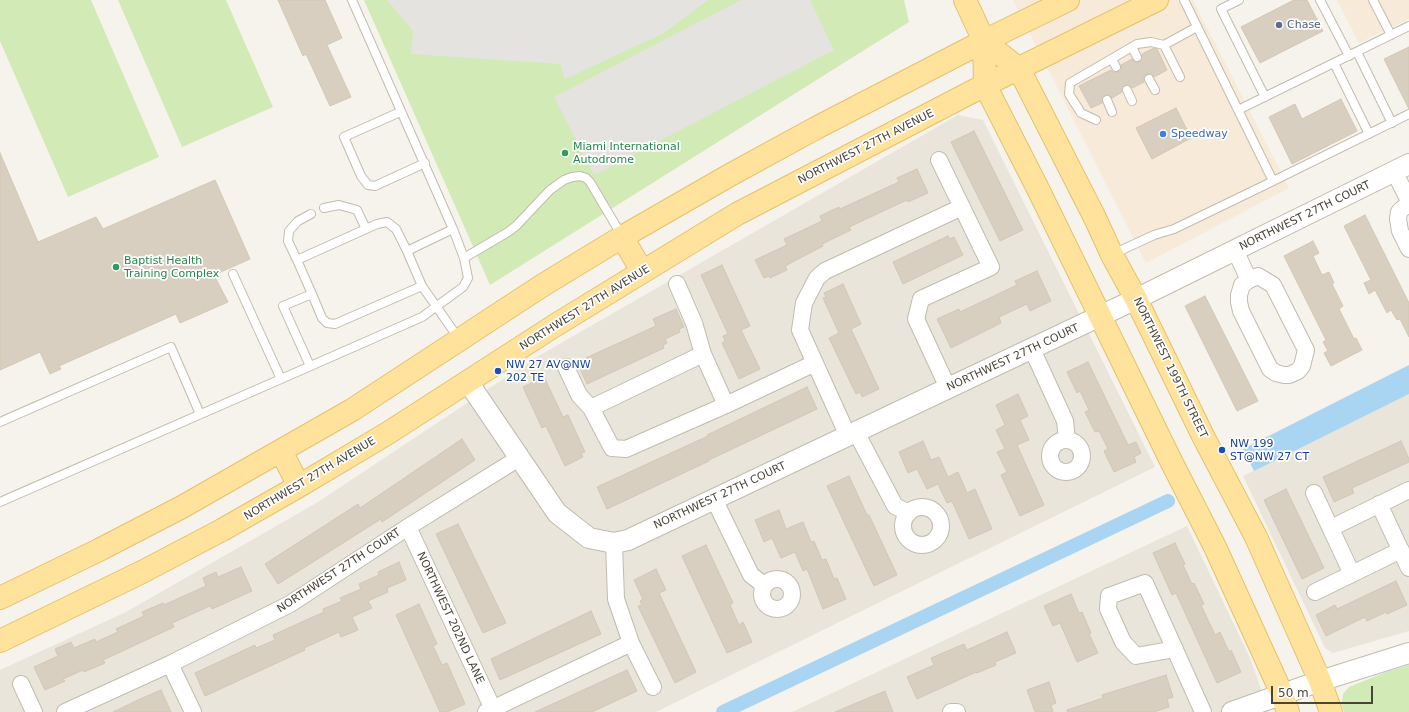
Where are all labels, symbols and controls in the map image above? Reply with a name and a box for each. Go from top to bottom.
place label: Chase [1287,18,1321,32]
marker: Chase [1274,20,1284,30]
street label: NORTHWEST 27TH AVENUE [796,107,936,187]
place label: Speedway [1171,127,1228,141]
marker: Speedway [1158,129,1168,139]
place label: Miami International Autodrome [573,140,680,166]
marker: Miami International Autodrome [560,148,570,158]
street label: NORTHWEST 27TH COURT [1237,178,1373,254]
place label: Baptist Health Training Complex [124,254,219,280]
marker: Baptist Health Training Complex [111,262,121,272]
street label: NORTHWEST 27TH AVENUE [518,262,652,354]
street label: NORTHWEST 199TH STREET [1130,295,1210,441]
street label: NORTHWEST 27TH COURT [945,322,1081,394]
place label: NW 27 AV@NW 202 TE [506,358,591,384]
marker: NW 27 AV@NW 202 TE [493,366,503,376]
street label: NORTHWEST 27TH AVENUE [242,435,378,523]
place label: NW 199 ST@NW 27 CT [1230,437,1309,463]
marker: NW 199 ST@NW 27 CT [1217,445,1227,455]
street label: NORTHWEST 27TH COURT [652,460,788,532]
street label: NORTHWEST 27TH COURT [275,526,403,616]
street label: NORTHWEST 202ND LANE [414,550,486,686]
scale bar [1273,678,1375,704]
text: 50 m [1278,686,1309,700]

